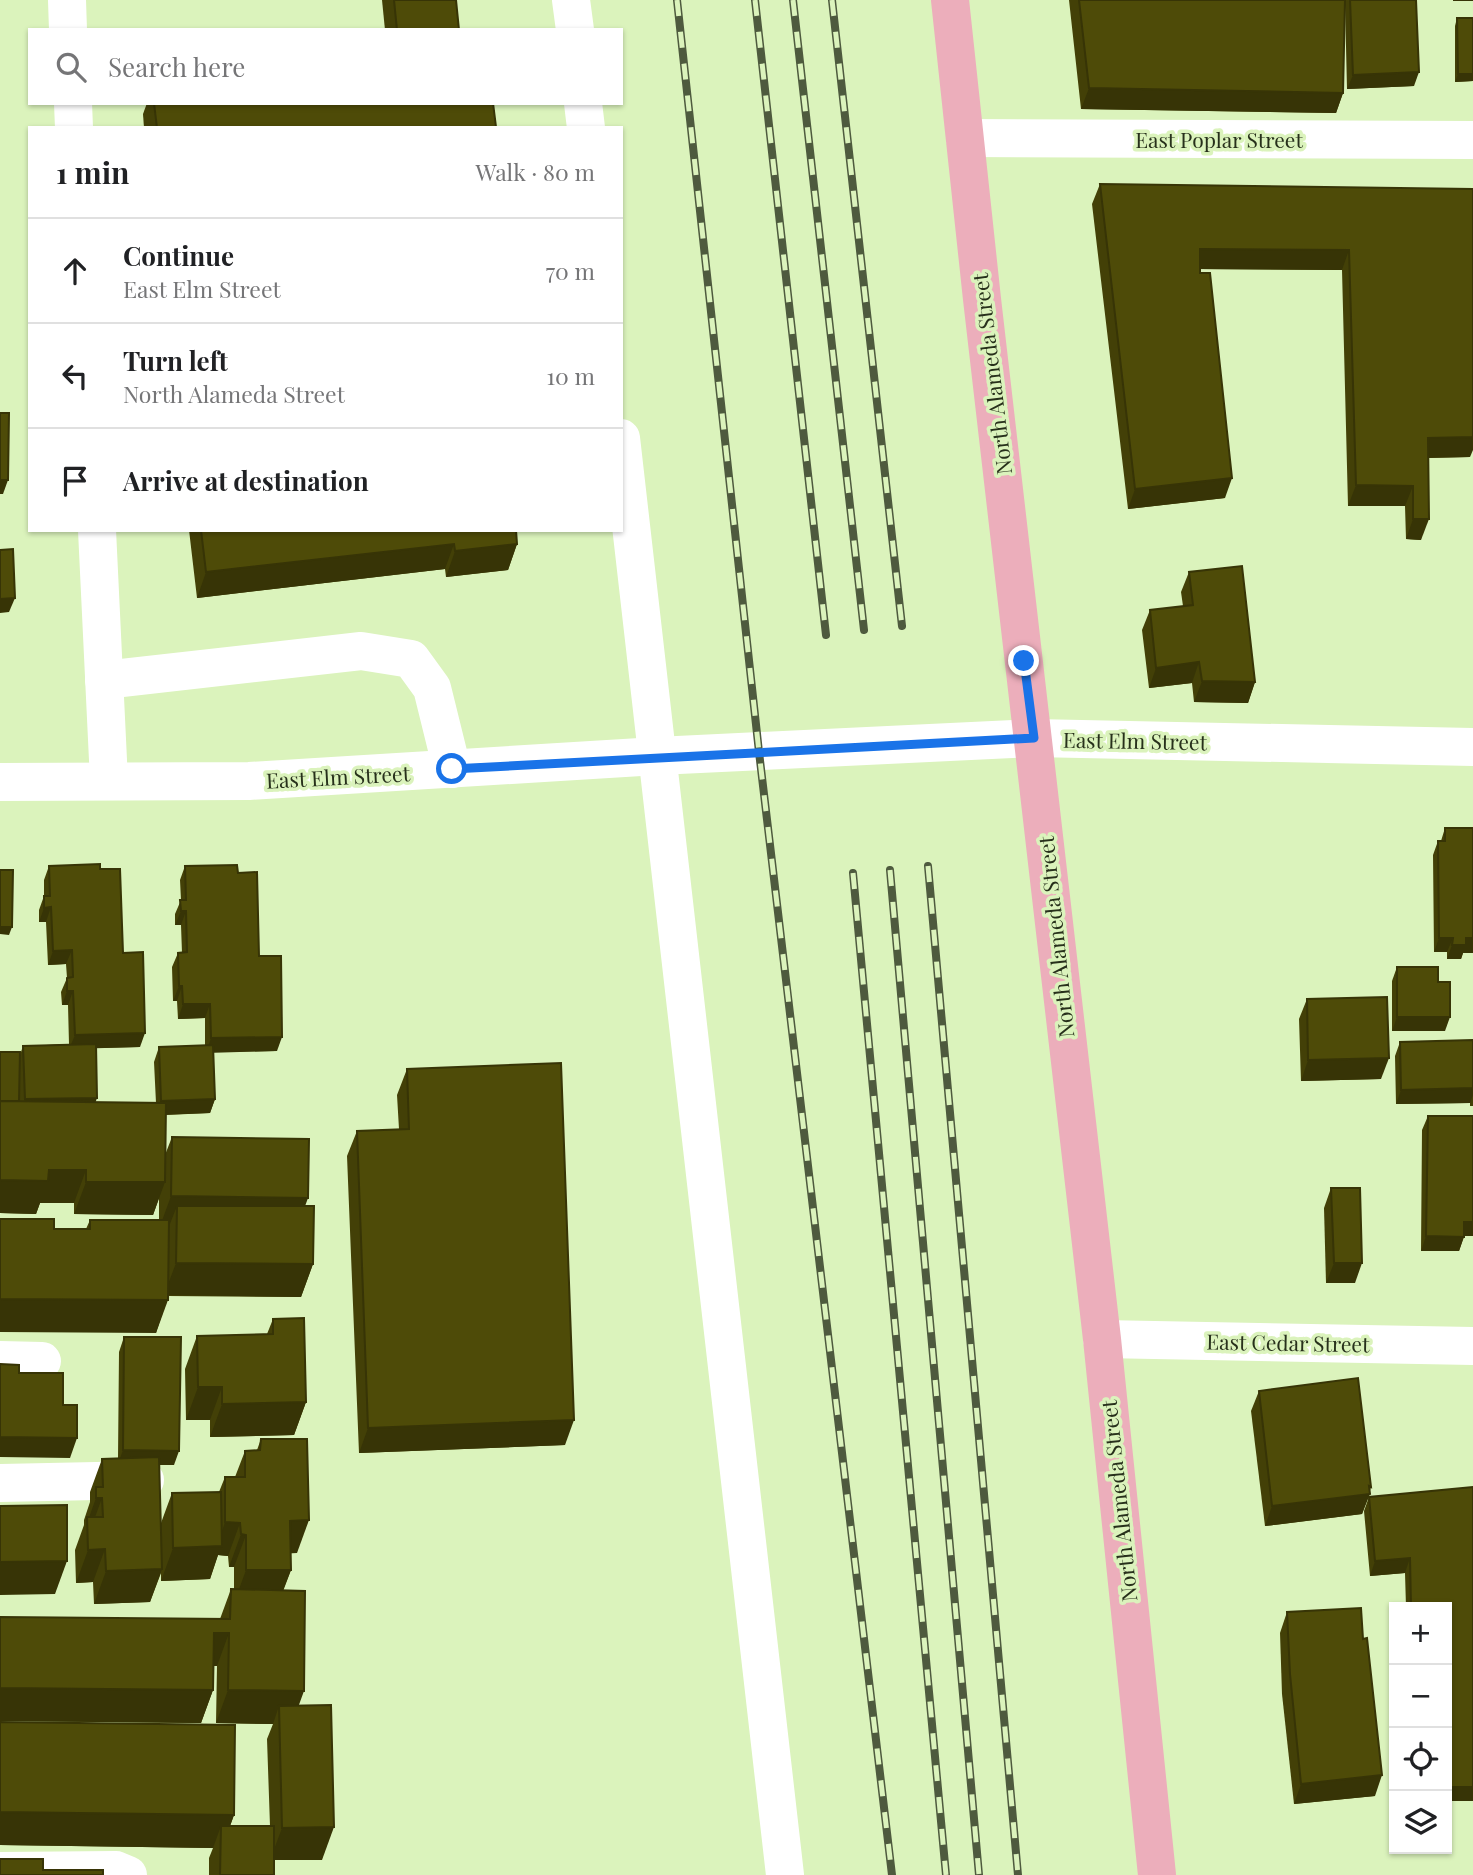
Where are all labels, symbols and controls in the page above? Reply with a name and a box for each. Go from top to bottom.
search box [28,28,623,105]
icon: search [52,48,90,86]
text: Search here [108,49,245,84]
street label: East Poplar Street [1135,125,1303,153]
text: 1 min [56,152,130,192]
text: Walk · 80 m [475,156,595,187]
text: Continue [123,238,234,273]
icon: ahead [56,252,94,290]
text: 70 m [546,255,595,286]
street label: North Alameda Street [965,271,1017,476]
text: East Elm Street [123,273,281,304]
text: Turn left [123,343,228,378]
icon: left [56,357,94,395]
text: 10 m [547,360,595,391]
text: North Alameda Street [123,378,345,409]
icon: arrive [56,462,94,500]
text: Arrive at destination [123,463,369,498]
route end [1008,645,1039,676]
street label: East Elm Street [1063,725,1208,755]
route start [436,753,467,784]
street label: East Elm Street [265,758,411,794]
street label: North Alameda Street [1030,834,1080,1039]
street label: East Cedar Street [1206,1327,1370,1357]
street label: North Alameda Street [1093,1398,1143,1603]
map controls [1389,1602,1452,1854]
button: + [1389,1602,1452,1665]
button: − [1389,1665,1452,1728]
button: locate [1389,1728,1452,1791]
button: layers [1389,1791,1452,1854]

